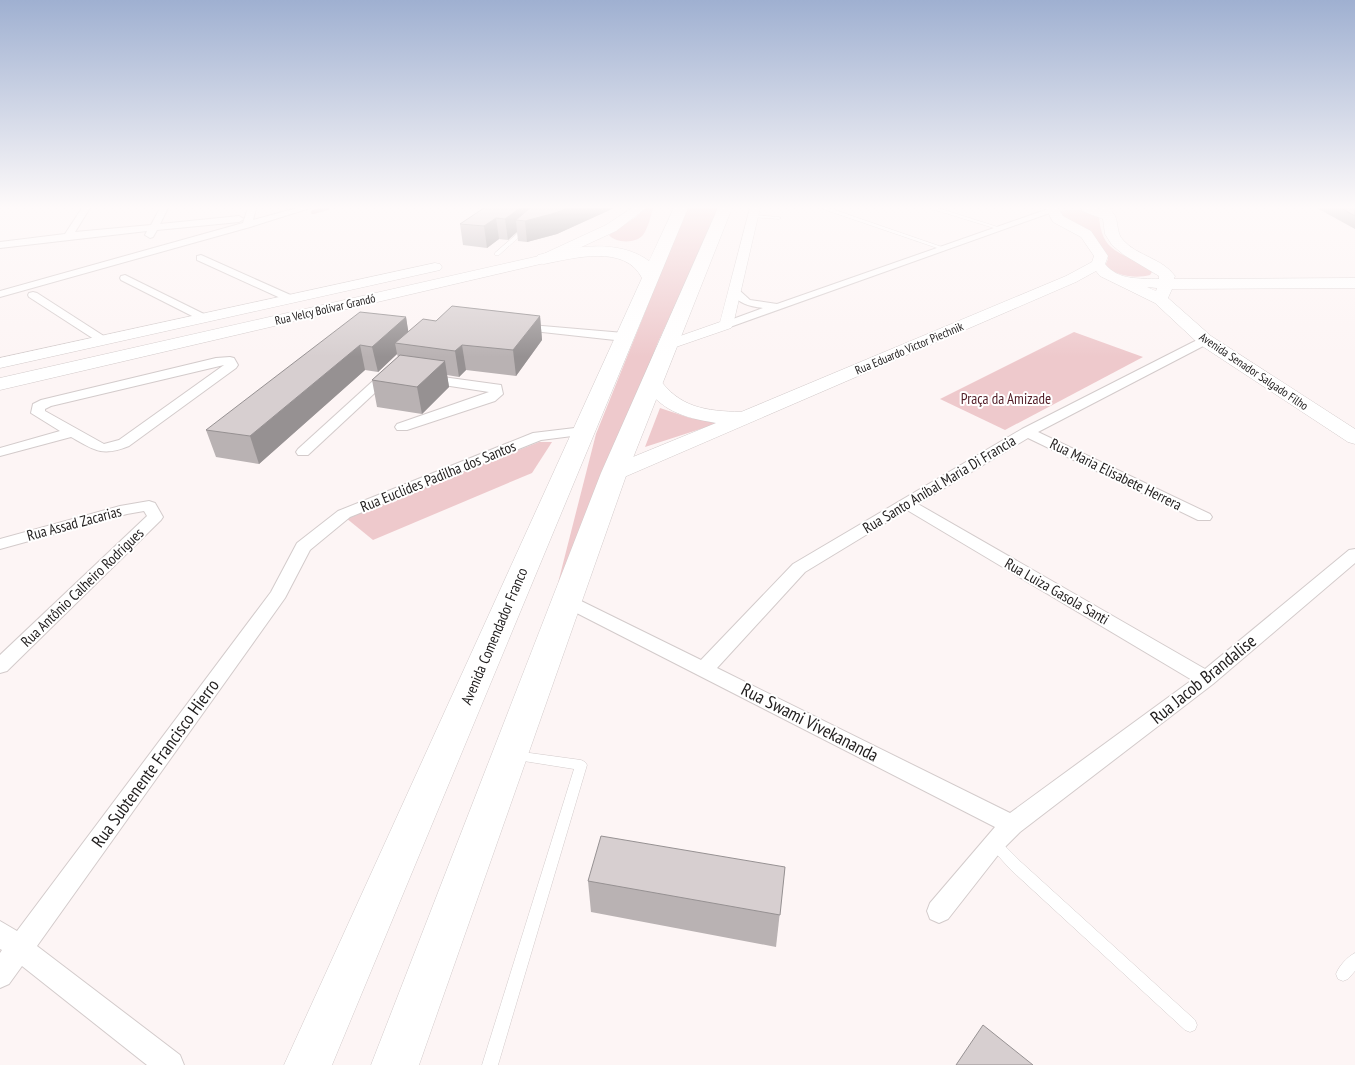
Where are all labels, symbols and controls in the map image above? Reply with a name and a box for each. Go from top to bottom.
street label: Rua Velcy Bolivar Grandó [273,290,377,328]
street label: Rua Eduardo Victor Piechnik [853,318,966,378]
street label: Avenida Senador Salgado Filho [1197,329,1311,413]
park label: Praça da Amizade [961,389,1051,408]
street label: Rua Santo Aníbal Maria Di Francia [859,431,1019,537]
street label: Rua Maria Elisabete Herrera [1047,434,1185,514]
street label: Rua Euclides Padilha dos Santos [357,436,519,516]
street label: Rua Assad Zacarias [25,501,123,545]
street label: Rua Antônio Calheiro Rodrigues [17,523,147,651]
street label: Rua Luiza Gasola Santi [1001,553,1113,629]
street label: Avenida Comendador Franco [457,565,531,707]
street label: Rua Jacob Brandalise [1145,629,1261,729]
street label: Rua Subtenente Francisco Hierro [86,674,224,852]
street label: Rua Swami Vivekananda [738,678,882,766]

